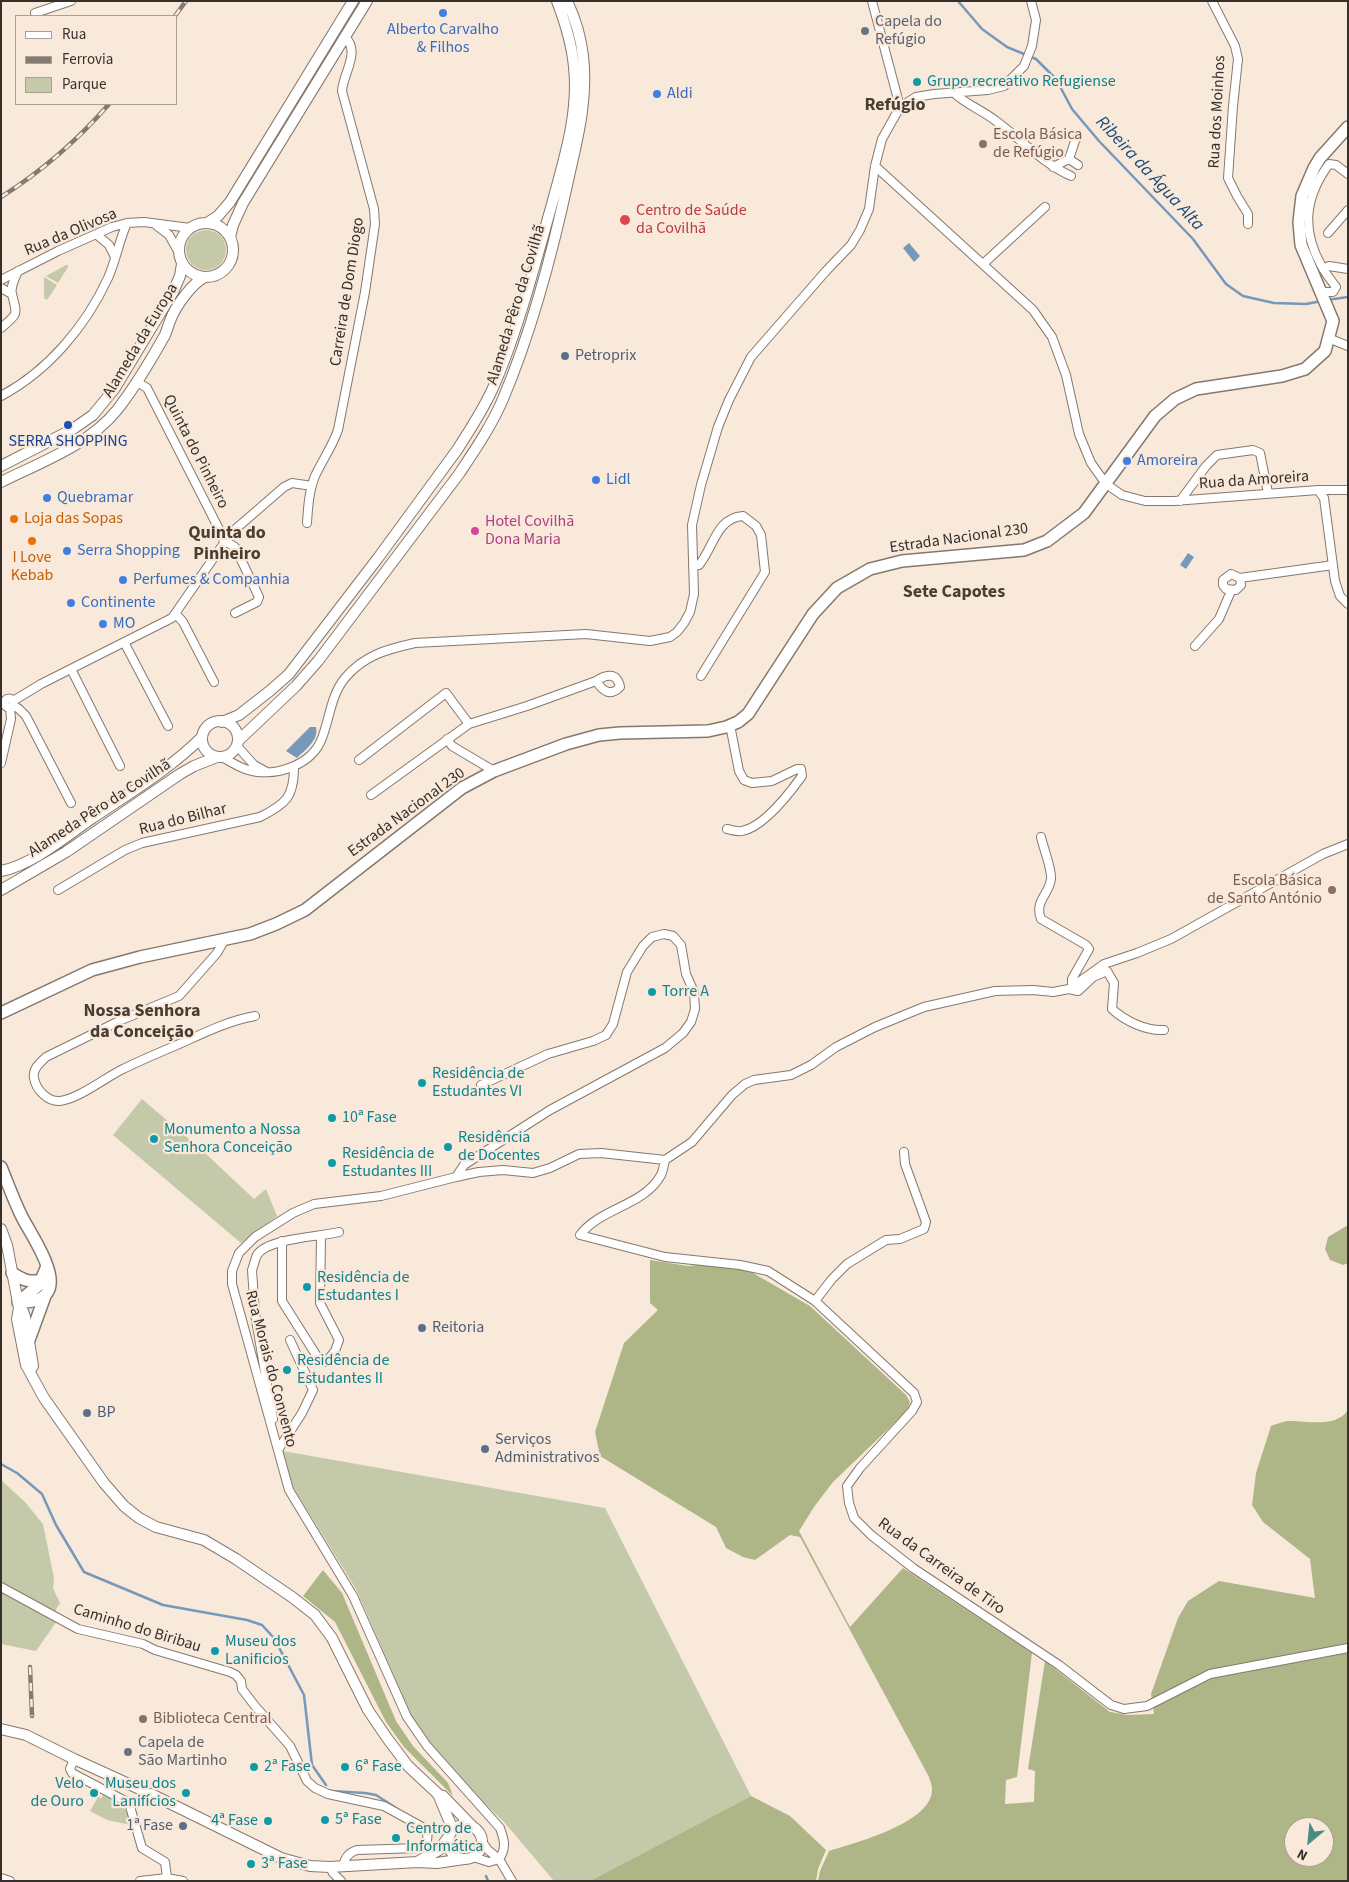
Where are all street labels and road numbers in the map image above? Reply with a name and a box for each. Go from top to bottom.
street label: Rua dos Moinhos [1205,55,1231,169]
street label: Rua da Olivosa [22,205,120,261]
street label: Carreira de Dom Diogo [327,216,369,368]
street label: Alameda Pêro da Covilhã [484,223,550,387]
street label: Alameda da Europa [99,280,183,402]
street label: Quinta do Pinheiro [158,392,232,512]
street label: Rua da Amoreira [1198,468,1310,494]
street label: Estrada Nacional 230 [888,520,1030,558]
street label: Alameda Pêro da Covilhã [25,756,175,862]
street label: Estrada Nacional 230 [345,764,469,862]
street label: Rua do Bilhar [137,800,229,840]
street label: Rua Morais do Convento [240,1288,300,1450]
street label: Rua da Carreira de Tiro [874,1514,1008,1620]
street label: Caminho do Biribau [71,1600,203,1658]

